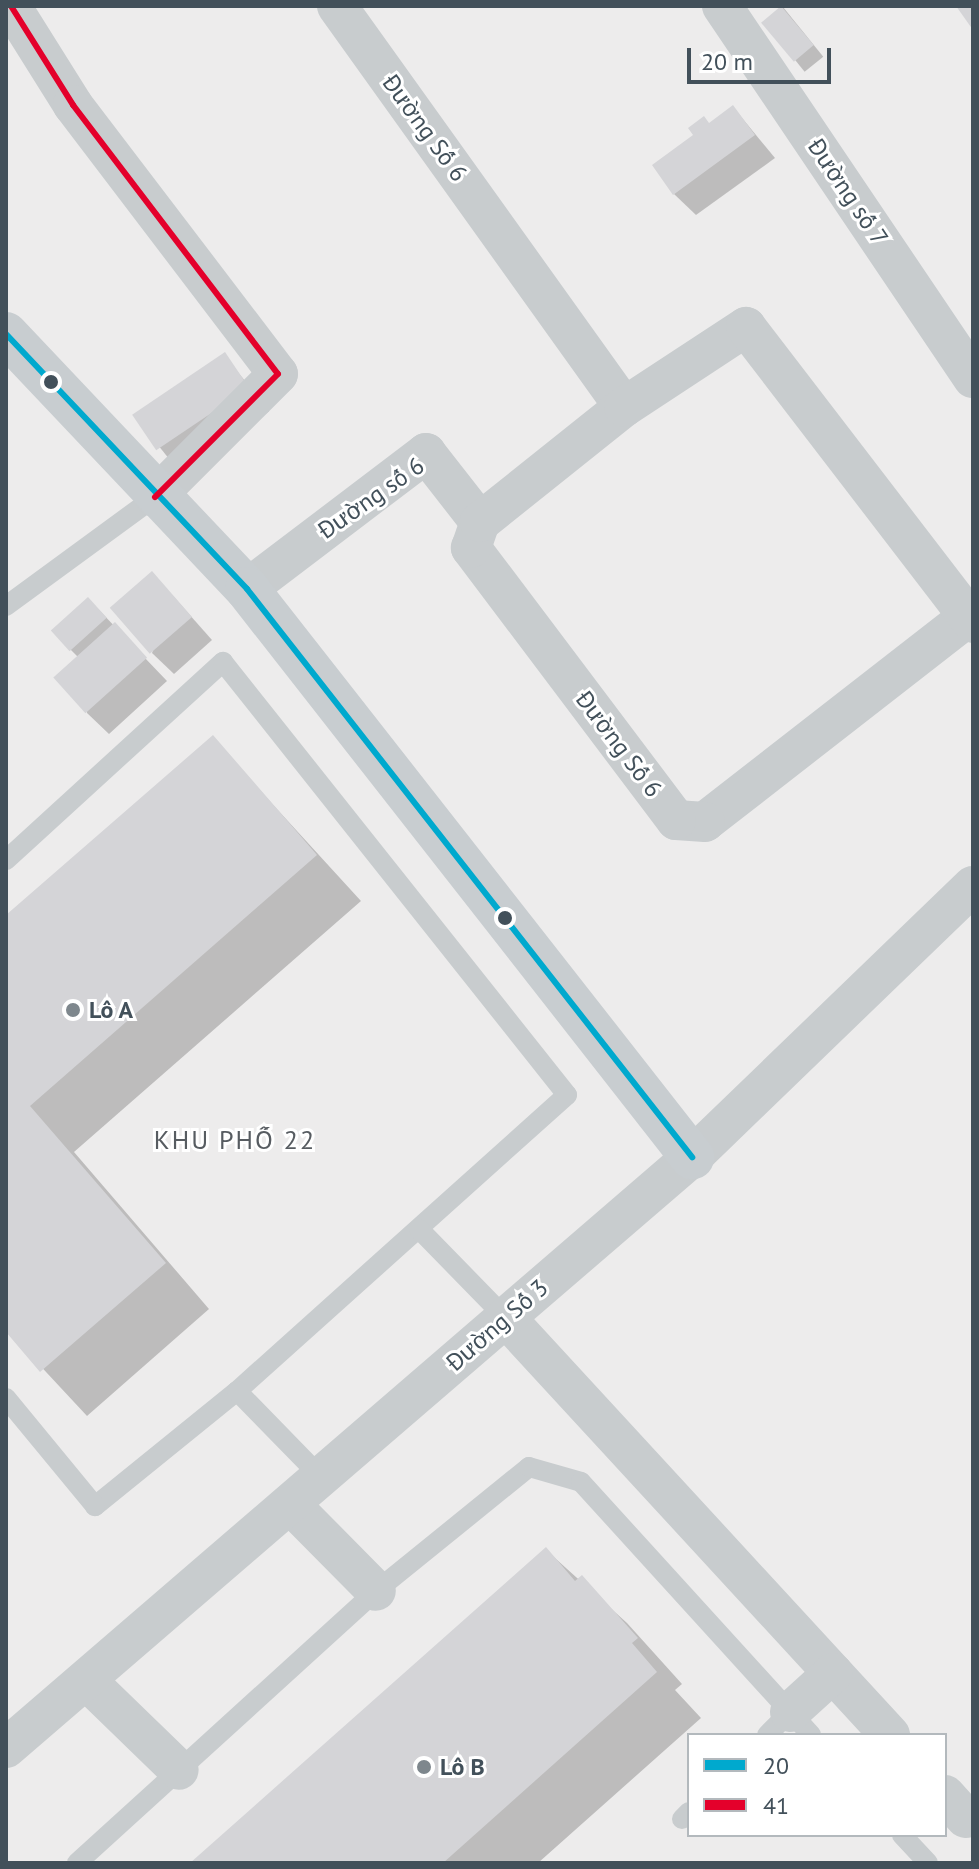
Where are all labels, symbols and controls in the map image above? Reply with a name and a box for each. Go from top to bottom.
scale bar [691,32,835,82]
text: 20 m [701,46,753,77]
street label: Đường Số 6 [377,69,473,187]
street label: Đường số 7 [802,133,894,251]
unlabelled marker [43,374,59,390]
street label: Đường số 6 [313,451,429,545]
street label: Đường Số 6 [570,685,668,803]
unlabelled marker [497,910,513,926]
place label: Lô A [89,996,134,1024]
marker: Lô A [64,1001,82,1019]
district label: KHU PHỐ 22 [154,1124,316,1156]
street label: Đường Số 3 [440,1273,554,1377]
legend [687,1733,947,1837]
text: 20 [763,1750,789,1781]
place label: Lô B [440,1753,485,1781]
marker: Lô B [415,1758,433,1776]
text: 41 [763,1790,789,1821]

